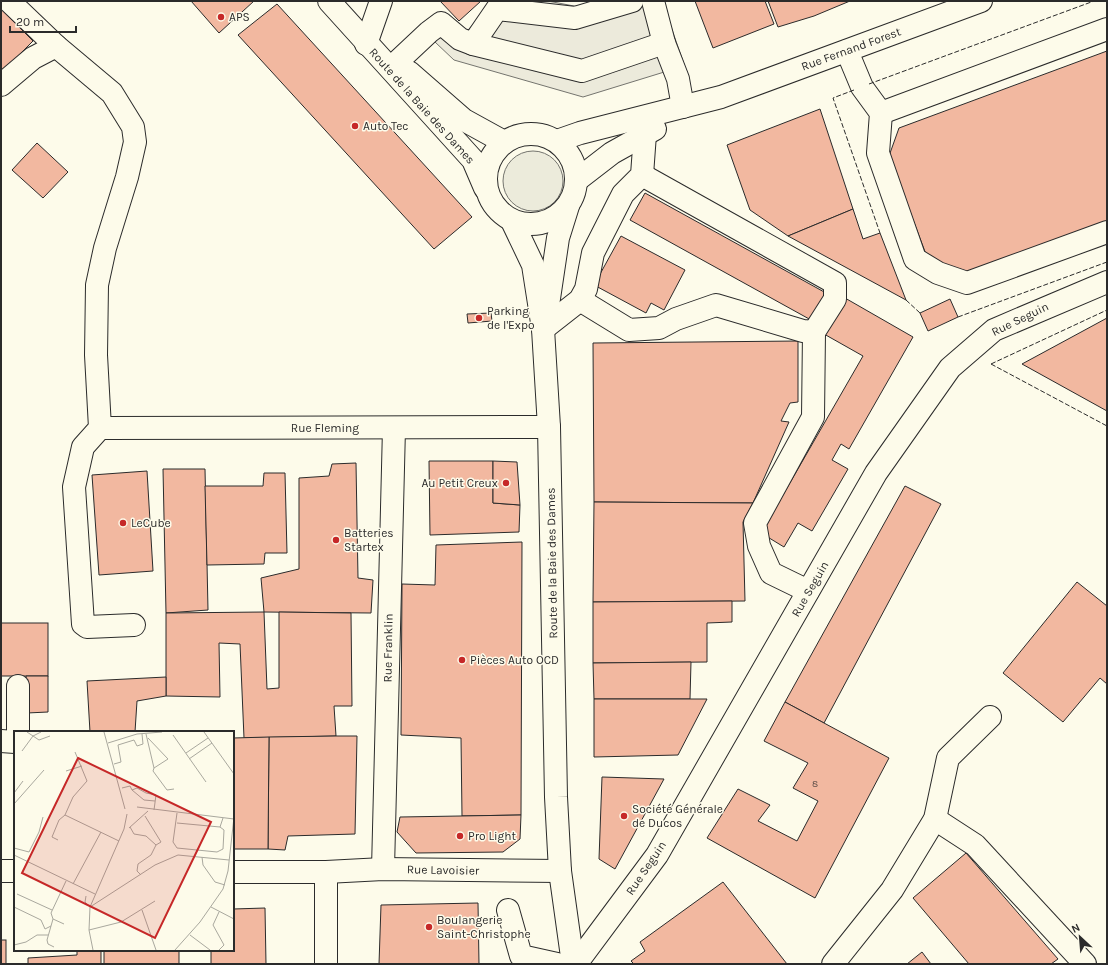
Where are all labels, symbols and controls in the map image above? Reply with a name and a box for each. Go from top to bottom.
scale bar [10,8,76,34]
place label: APS [229,10,250,24]
marker: APS [216,12,226,22]
text: 20 m [16,15,44,29]
street label: Rue Fernand Forest [799,24,903,74]
street label: Route de la Baie des Dames [366,45,478,167]
place label: Auto Tec [363,119,409,133]
marker: Auto Tec [350,121,360,131]
street label: Rue Seguin [989,299,1051,339]
place label: Parking de l'Expo [487,304,535,332]
marker: Parking de l'Expo [474,313,484,323]
street label: Rue Fleming [291,421,359,435]
place label: Au Petit Creux [421,476,498,490]
marker: Au Petit Creux [501,478,511,488]
street label: Route de la Baie des Dames [544,487,560,639]
place label: LeCube [131,516,171,530]
marker: LeCube [118,518,128,528]
place label: Batteries Startex [344,526,394,554]
marker: Batteries Startex [331,535,341,545]
street label: Rue Seguin [788,559,832,619]
street label: Rue Franklin [380,613,396,683]
place label: Pièces Auto OCD [470,653,559,667]
marker: Pièces Auto OCD [457,655,467,665]
inset map [14,731,234,951]
house number: 8 [812,778,818,790]
place label: Société Générale de Ducos [632,802,723,830]
marker: Société Générale de Ducos [619,811,629,821]
place label: Pro Light [468,829,517,843]
marker: Pro Light [455,831,465,841]
street label: Rue Seguin [623,838,669,898]
street label: Rue Lavoisier [407,862,480,878]
place label: Boulangerie Saint-Christophe [437,913,531,941]
north arrow [1060,917,1100,957]
text: N [1069,921,1082,936]
marker: Boulangerie Saint-Christophe [424,922,434,932]

